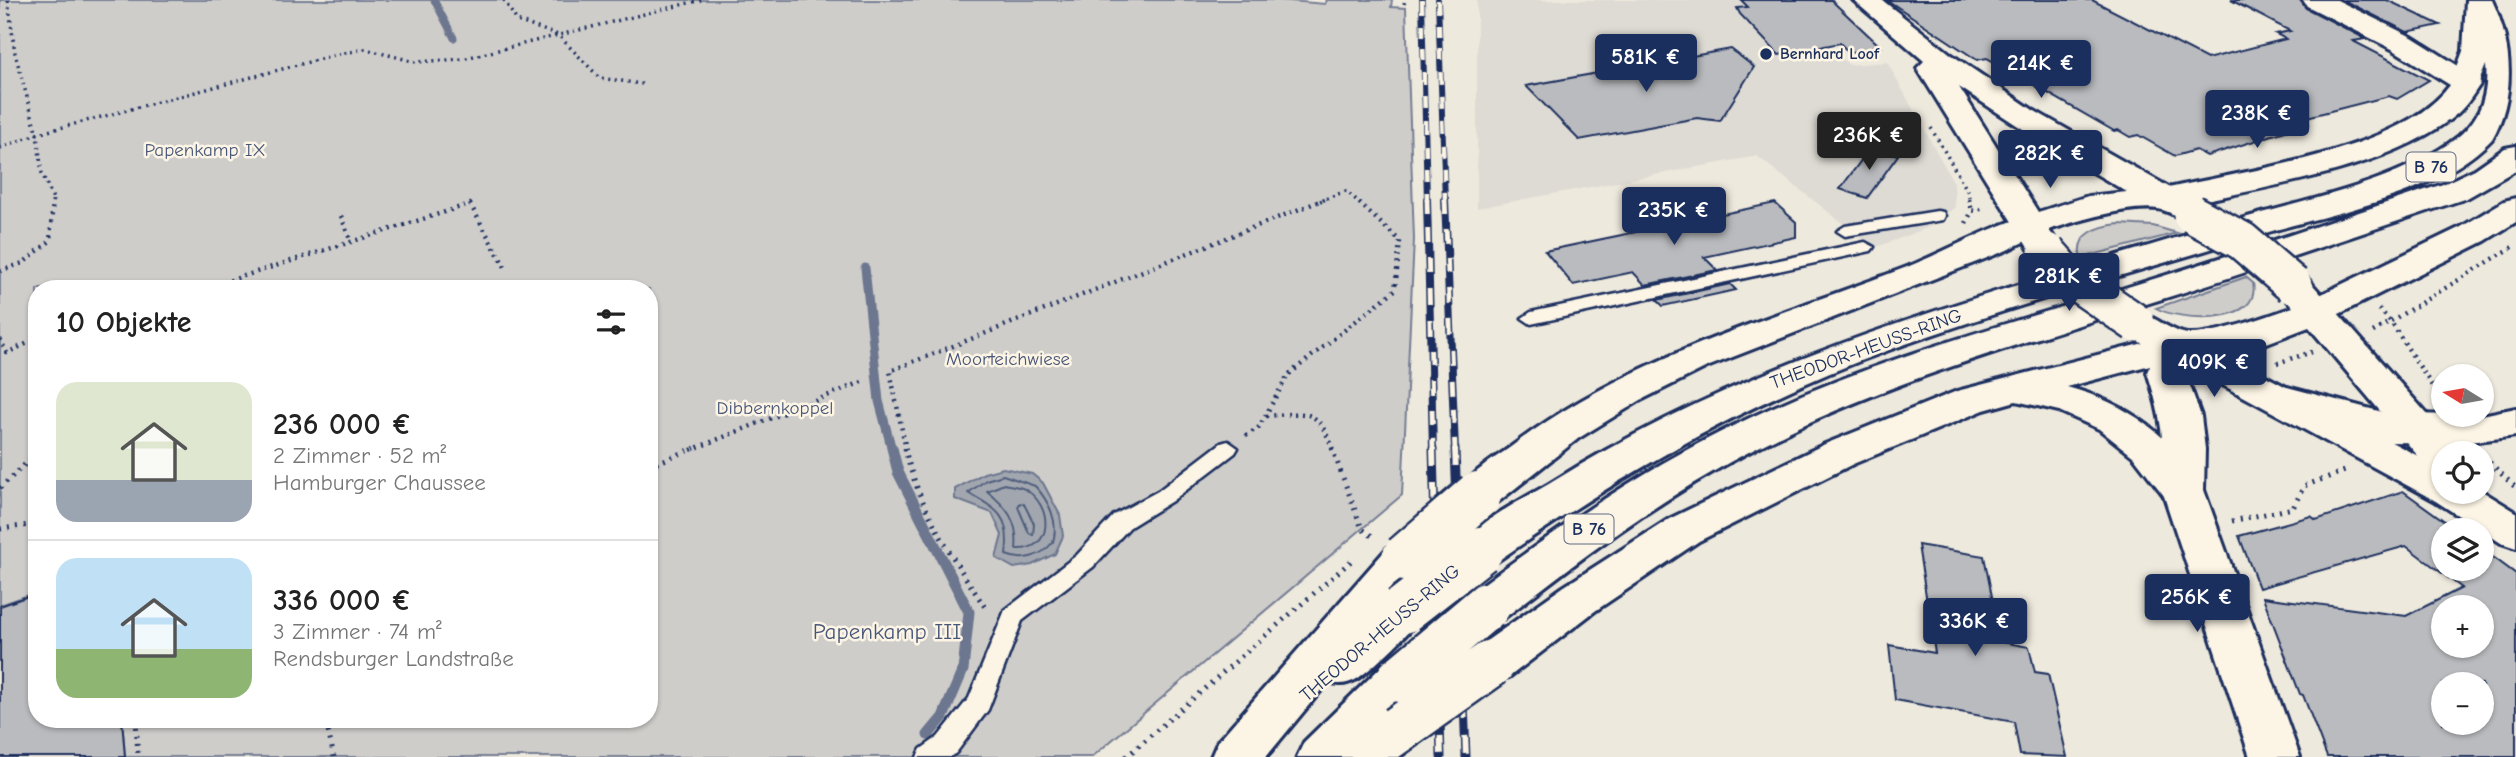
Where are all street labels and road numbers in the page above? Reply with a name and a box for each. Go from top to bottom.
road number: B 76 [2406,152,2456,182]
street label: THEODOR-HEUSS-RING [1767,304,1965,394]
road number: B 76 [1564,514,1614,544]
street label: THEODOR-HEUSS-RING [1296,560,1464,706]

